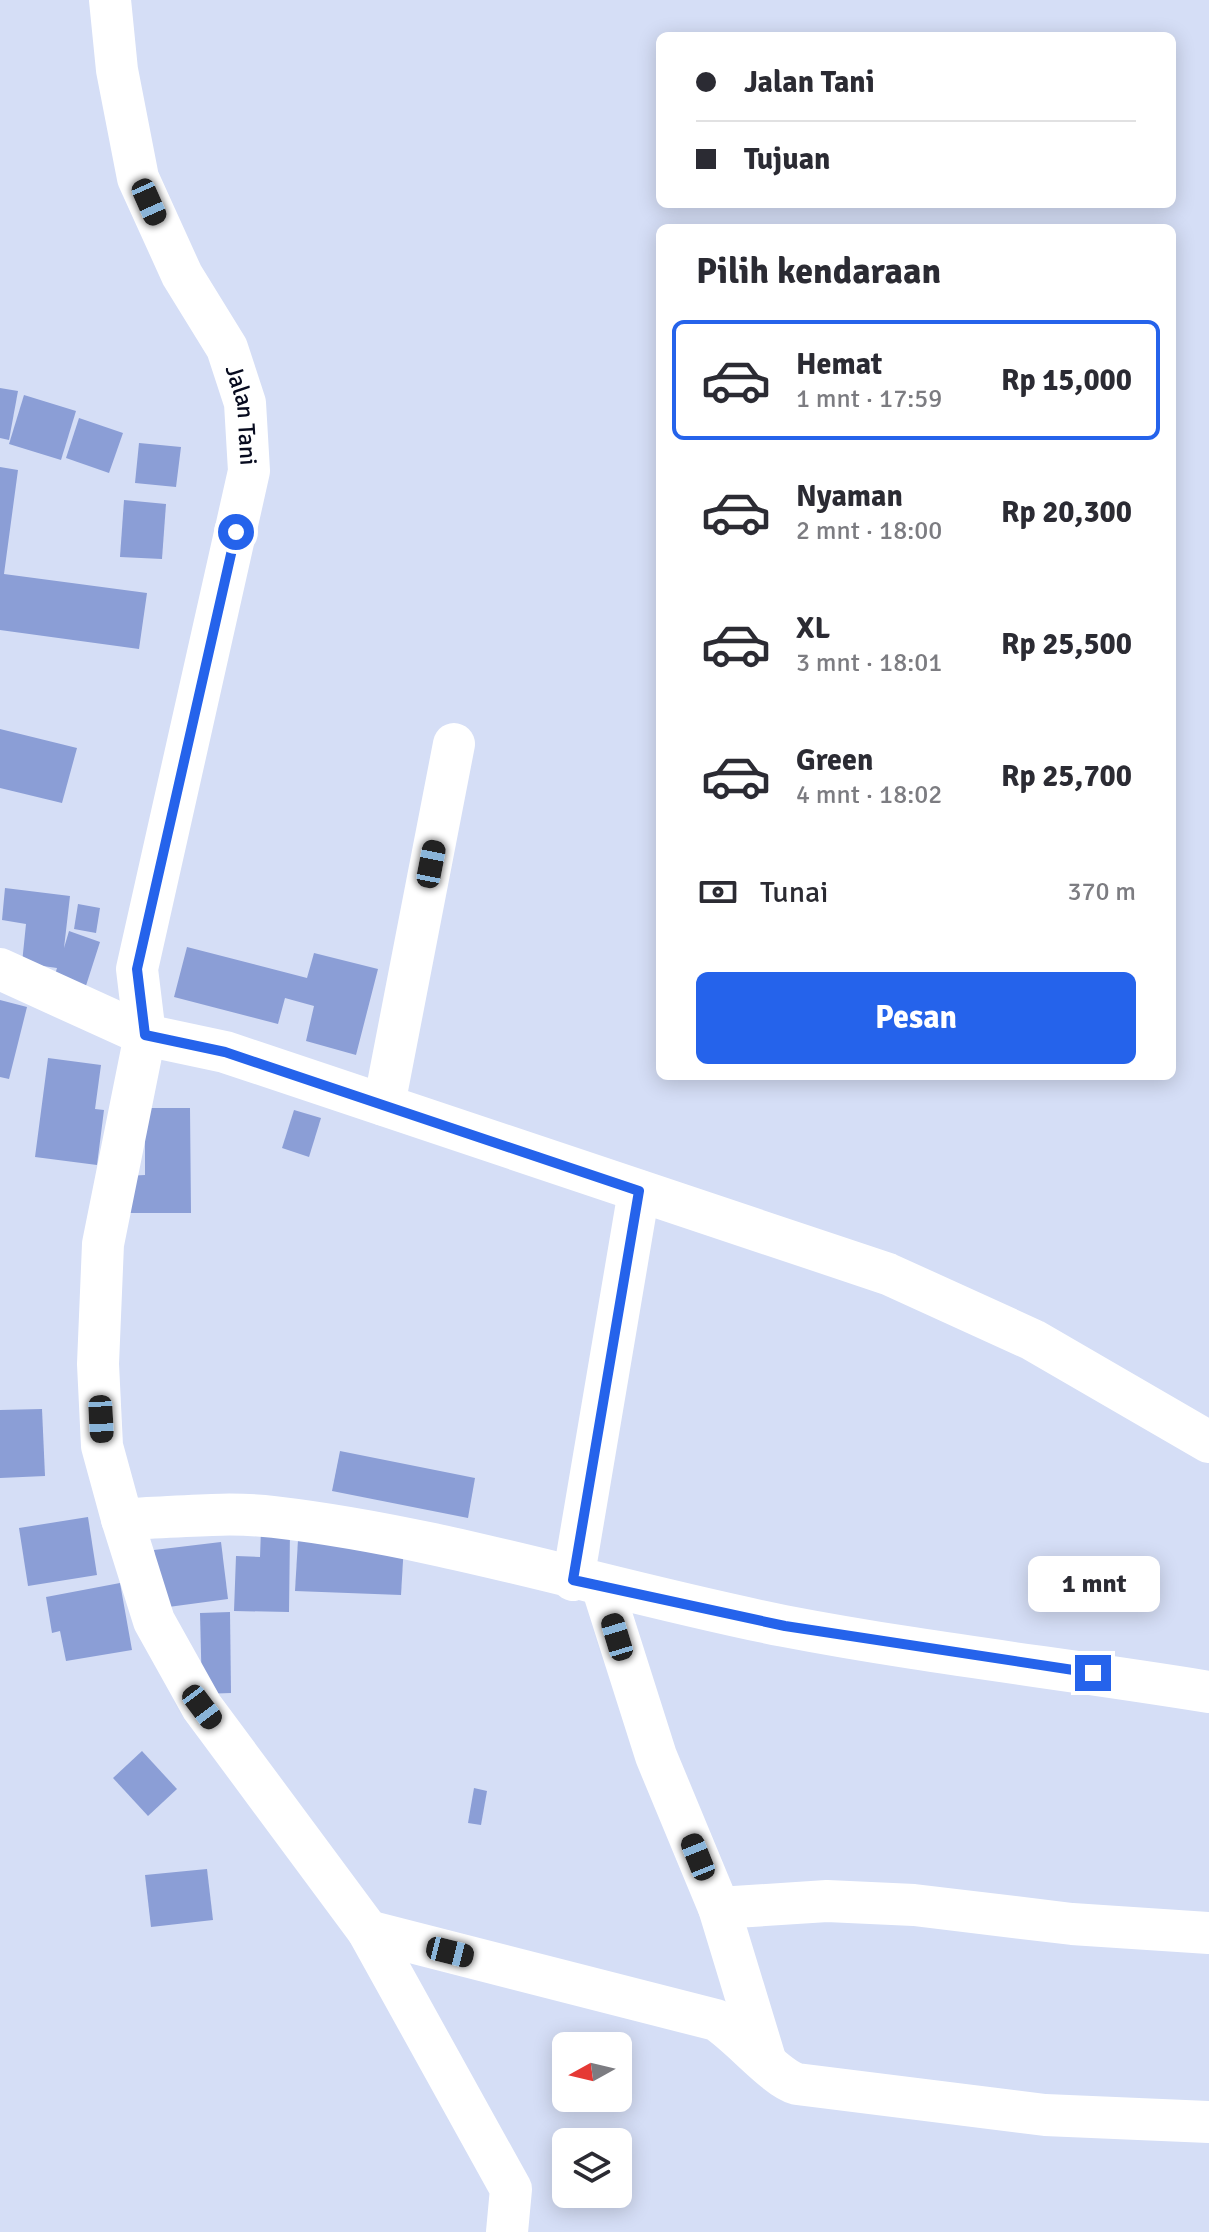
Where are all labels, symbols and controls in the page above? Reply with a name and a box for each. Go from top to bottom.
text: Jalan Tani [744,64,875,101]
text: Tujuan [744,141,831,178]
car [128,175,170,229]
text: Pilih kendaraan [696,249,941,294]
icon: car [700,344,772,416]
text: Hemat [796,346,882,383]
street label: Jalan Tani [218,361,264,466]
text: Rp 15,000 [1001,362,1132,399]
text: 1 mnt · 17:59 [796,383,942,415]
icon: car [700,476,772,548]
text: Nyaman [796,478,903,515]
text: Rp 20,300 [1001,494,1132,531]
route start [218,514,254,550]
text: 2 mnt · 18:00 [796,515,942,547]
icon: car [700,608,772,680]
text: XL [796,610,830,647]
text: Rp 25,500 [1001,626,1132,663]
text: 3 mnt · 18:01 [796,647,942,679]
icon: car [700,740,772,812]
text: Green [796,742,873,779]
text: Rp 25,700 [1001,758,1132,795]
text: 4 mnt · 18:02 [796,779,942,811]
car [415,838,447,890]
icon: cash [696,870,740,914]
text: Tunai [760,874,828,911]
text: 370 m [1067,876,1136,908]
button: Pesan [696,972,1136,1064]
car [88,1394,114,1444]
callout: 1 mnt [1027,1557,1159,1613]
text: 1 mnt [1062,1568,1126,1600]
car [599,1611,635,1663]
route end [1075,1655,1111,1691]
car [178,1681,226,1733]
car [678,1830,718,1884]
car [424,1935,476,1969]
north arrow [552,2032,632,2112]
map controls [552,2032,632,2208]
button: layers [552,2128,632,2208]

